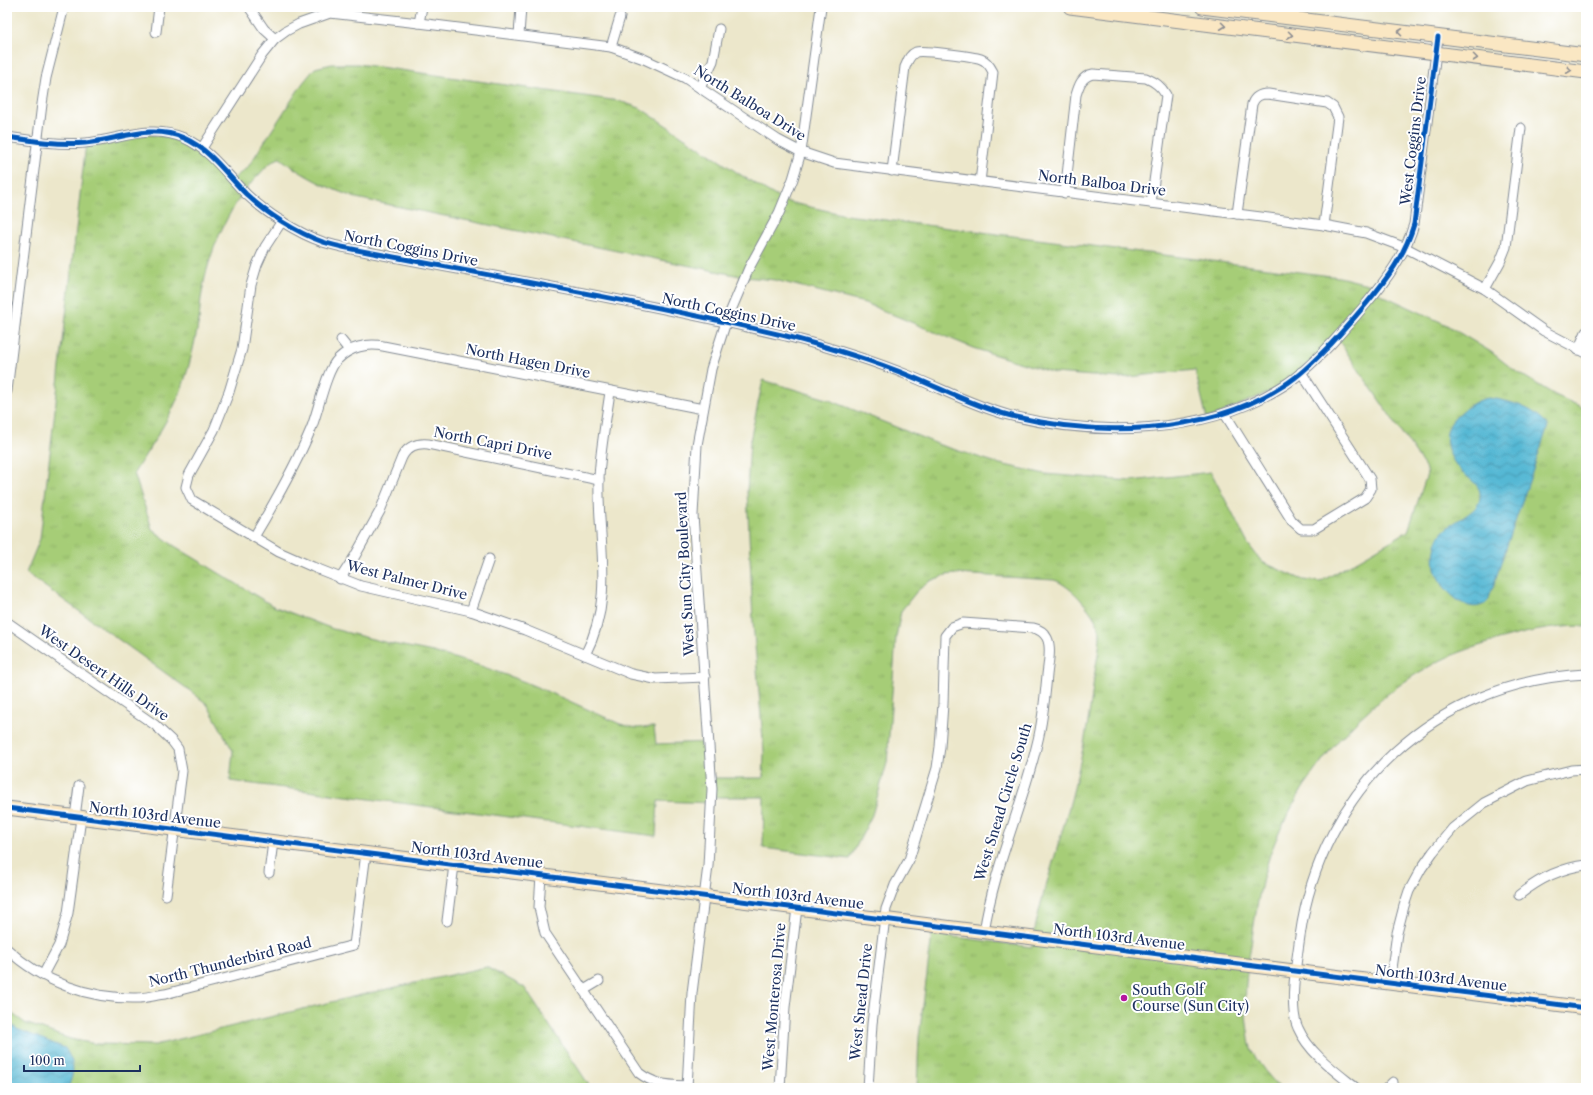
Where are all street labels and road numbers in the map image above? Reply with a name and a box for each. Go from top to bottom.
street label: North Balboa Drive [691,61,810,145]
street label: West Coggins Drive [1396,75,1430,208]
street label: North Balboa Drive [1037,166,1167,200]
street label: North Coggins Drive [342,226,480,270]
street label: North Coggins Drive [660,289,798,335]
street label: North Hagen Drive [464,340,592,382]
street label: North Capri Drive [432,423,554,463]
street label: West Sun City Boulevard [672,491,698,658]
street label: West Palmer Drive [344,556,469,604]
street label: West Desert Hills Drive [34,621,173,725]
street label: West Snead Circle South [970,721,1036,884]
street label: North 103rd Avenue [88,798,222,832]
street label: North 103rd Avenue [410,838,544,872]
street label: North 103rd Avenue [731,879,865,913]
street label: North 103rd Avenue [1052,920,1186,954]
street label: West Monterosa Drive [758,922,789,1073]
street label: North Thunderbird Road [147,933,314,991]
street label: West Snead Drive [846,942,876,1062]
street label: North 103rd Avenue [1374,961,1508,995]

